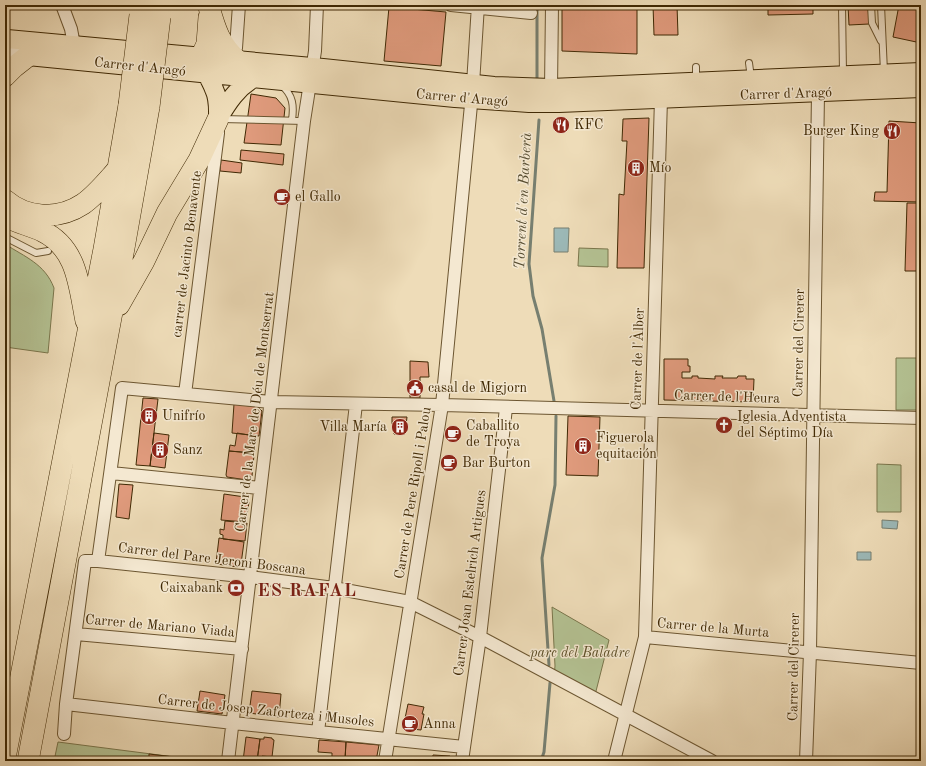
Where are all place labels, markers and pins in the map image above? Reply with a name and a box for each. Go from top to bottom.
restaurant icon: KFC [551,115,571,135]
place label: KFC [574,118,603,132]
restaurant icon: Burger King [882,121,902,141]
place label: Burger King [803,124,879,138]
building icon: Mío [626,158,646,178]
place label: Mío [649,161,672,175]
cafe icon: el Gallo [272,187,292,207]
place label: el Gallo [295,190,341,204]
public building icon: casal de Migjorn [405,378,425,398]
place label: casal de Migjorn [428,381,528,395]
building icon: Unifrío [139,406,159,426]
place label: Unifrío [162,409,205,423]
place label: Iglesia Adventista del Séptimo Día [737,410,846,440]
church icon: Iglesia Adventista del Séptimo Día [714,415,734,435]
building icon: Villa María [390,417,410,437]
place label: Caballito de Troya [466,419,520,449]
place label: Villa María [320,420,387,434]
cafe icon: Caballito de Troya [443,424,463,444]
place label: Figuerola equitación [596,431,657,461]
building icon: Figuerola equitación [573,436,593,456]
building icon: Sanz [150,440,170,460]
place label: Sanz [173,443,202,457]
cafe icon: Bar Burton [439,453,459,473]
place label: Bar Burton [462,456,531,470]
bank icon: Caixabank [226,578,246,598]
place label: Caixabank [160,581,223,595]
cafe icon: Anna [400,714,420,734]
place label: Anna [423,717,456,731]

